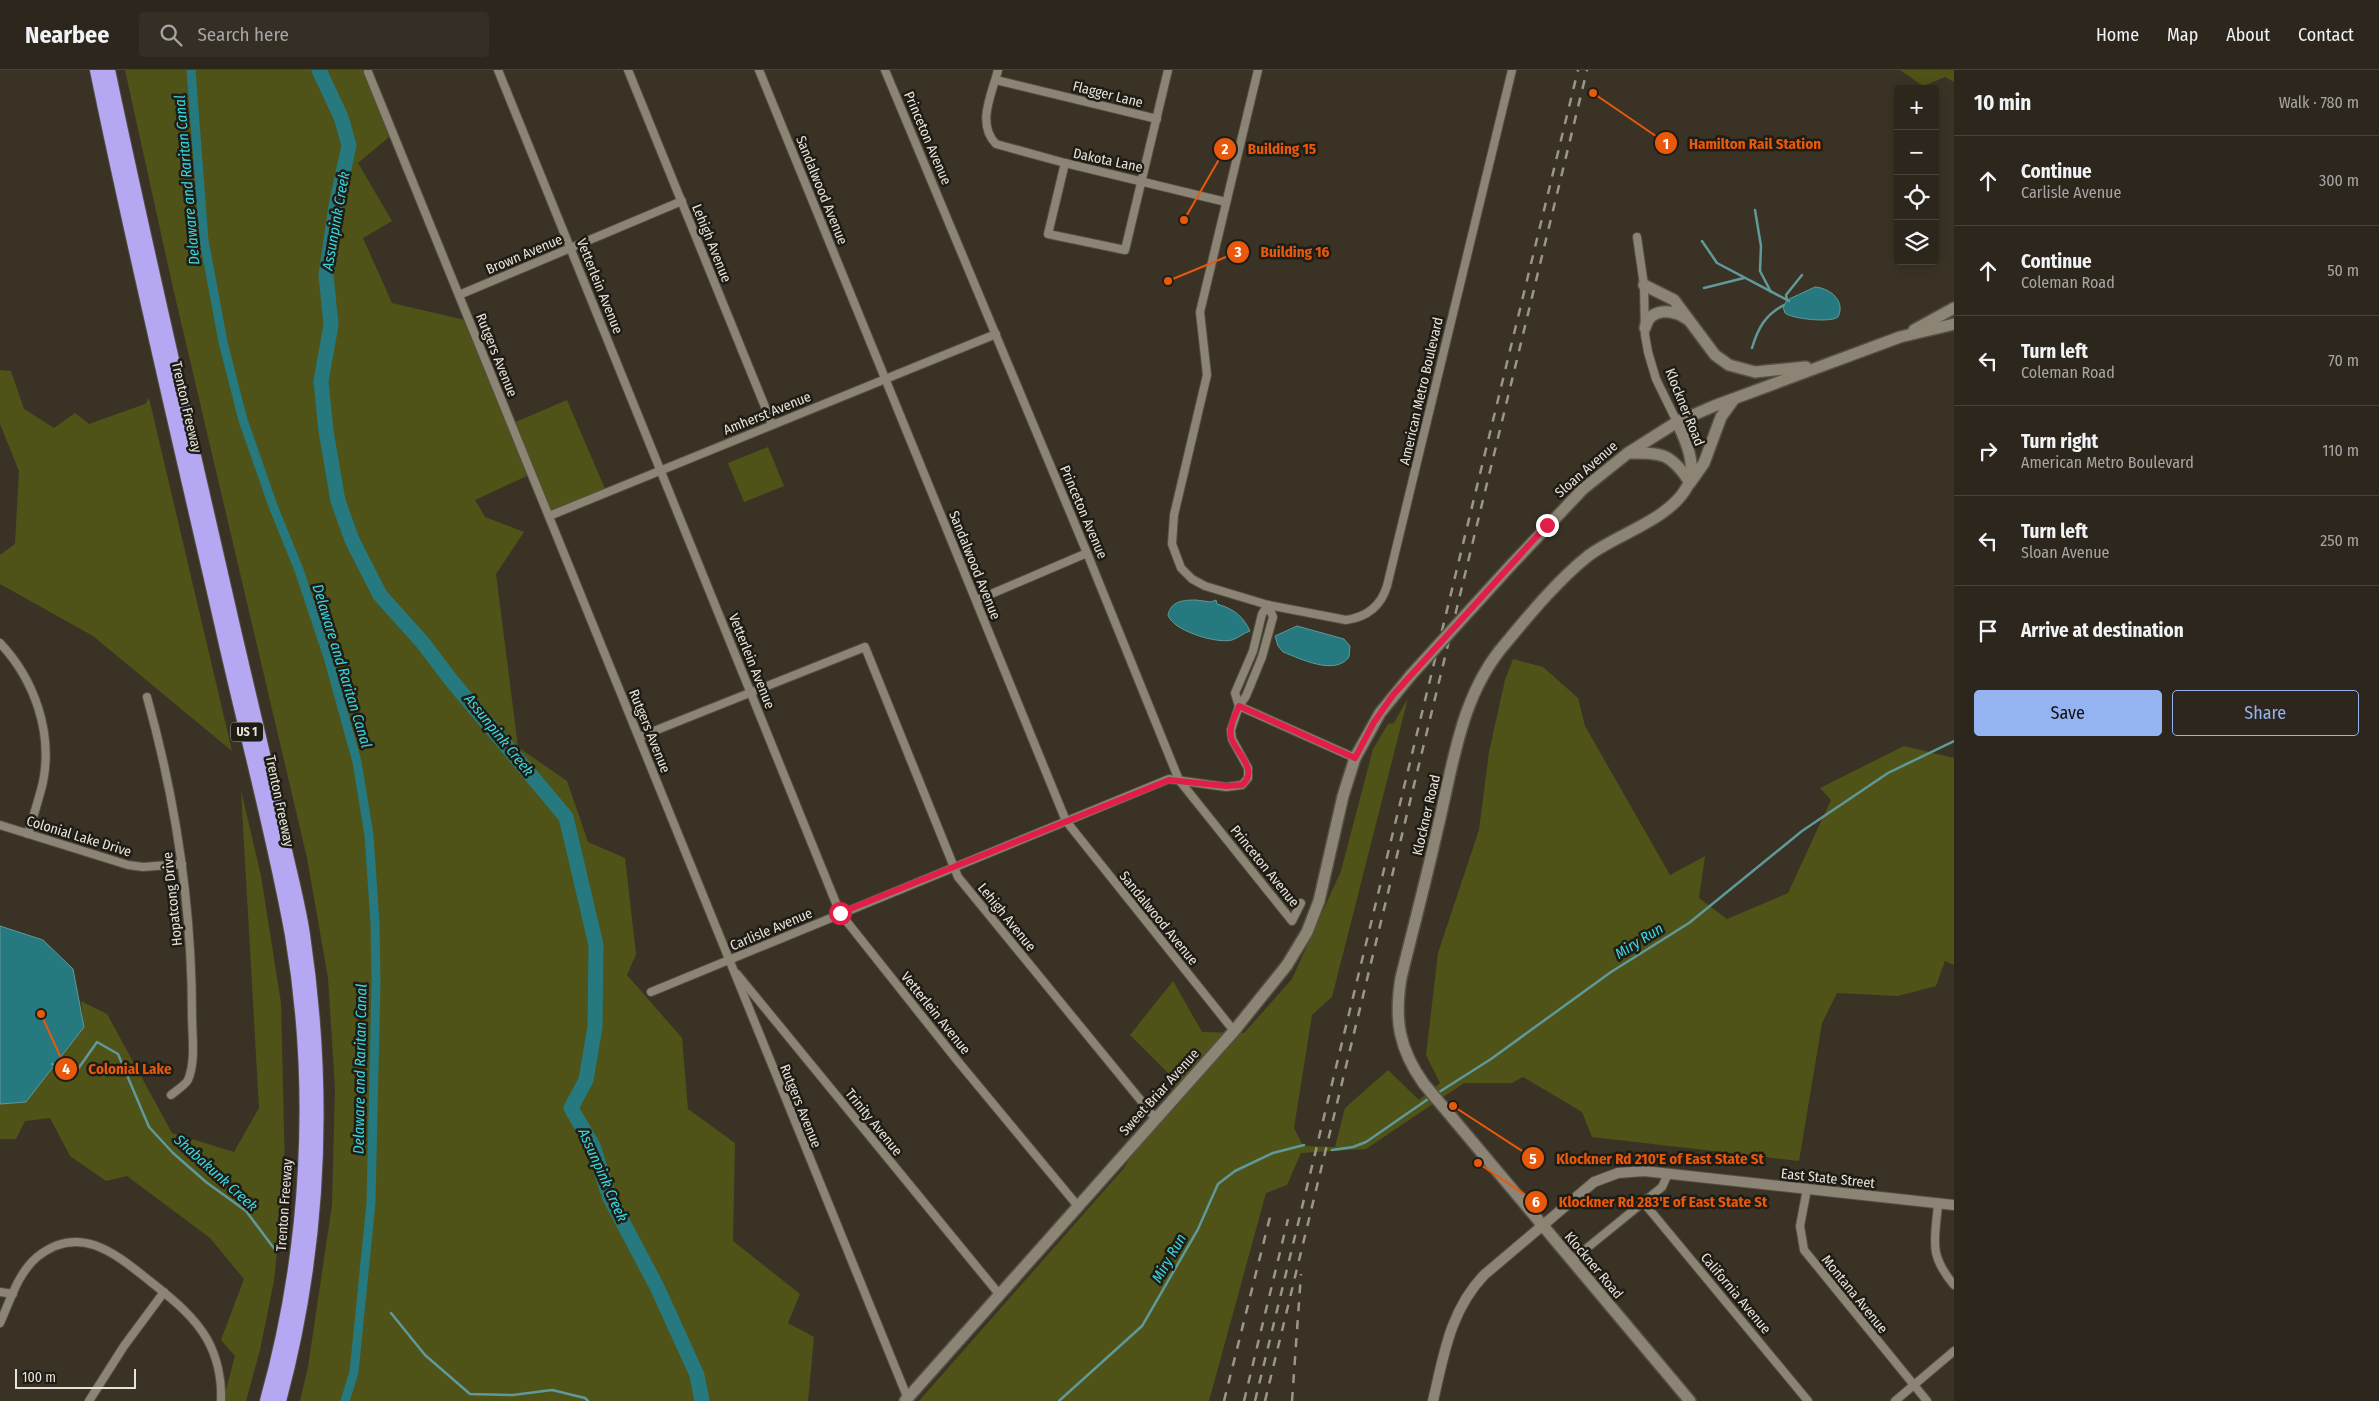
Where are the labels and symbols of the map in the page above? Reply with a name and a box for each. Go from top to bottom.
street label: Flagger Lane [1071,78,1145,111]
street label: Princeton Avenue [900,89,955,188]
water label: Delaware and Raritan Canal [171,94,203,266]
callout: Hamilton Rail Station [1654,128,1831,158]
street label: Sandalwood Avenue [792,133,851,247]
callout: Building 15 [1213,134,1326,164]
text: 1 [1663,135,1669,153]
text: Hamilton Rail Station [1689,135,1821,153]
text: 2 [1221,140,1229,158]
text: Building 15 [1248,140,1316,158]
street label: Dakota Lane [1072,145,1144,176]
water label: Assunpink Creek [318,170,354,273]
street label: Lehigh Avenue [688,202,735,285]
street label: Brown Avenue [483,231,565,278]
street label: Vetterlein Avenue [573,236,626,336]
callout: Building 16 [1225,237,1339,267]
text: 3 [1233,243,1242,261]
text: Building 16 [1261,243,1330,261]
street label: Rutgers Avenue [472,311,521,400]
street label: American Metro Boulevard [1396,316,1447,467]
street label: Trenton Freeway [168,360,205,455]
street label: Klockner Road [1661,366,1708,449]
street label: Amherst Avenue [721,388,814,439]
street label: Sloan Avenue [1552,438,1621,501]
street label: Princeton Avenue [1056,463,1111,562]
street label: Sandalwood Avenue [945,508,1004,622]
route end [1536,514,1559,537]
water label: Delaware and Raritan Canal [308,582,376,750]
street label: Vetterlein Avenue [725,611,778,711]
street label: Rutgers Avenue [625,687,674,776]
water label: Assunpink Creek [460,690,538,780]
road number: US 1 [231,722,263,742]
street label: Trenton Freeway [262,754,298,849]
street label: Klockner Road [1409,773,1444,857]
street label: Colonial Lake Drive [24,812,134,861]
street label: Princeton Avenue [1227,822,1303,911]
street label: Hopatcong Drive [159,851,186,947]
street label: Sandalwood Avenue [1116,868,1202,969]
street label: Lehigh Avenue [974,880,1039,955]
route start [829,902,852,925]
street label: Carlisle Avenue [727,904,815,954]
water label: Miry Run [1612,919,1666,963]
street label: Vetterlein Avenue [897,969,974,1058]
water label: Delaware and Raritan Canal [350,984,370,1154]
street label: Sweet Briar Avenue [1116,1045,1203,1139]
callout: Colonial Lake [53,1054,181,1084]
text: 4 [62,1060,70,1078]
text: Colonial Lake [88,1060,172,1078]
street label: Rutgers Avenue [776,1062,825,1151]
street label: Trinity Avenue [841,1085,906,1159]
water label: Assunpink Creek [574,1125,632,1225]
water label: Shabakunk Creek [170,1130,262,1216]
callout: Klockner Rd 210'E of East State St [1521,1143,1774,1173]
text: 5 [1529,1150,1537,1168]
text: Klockner Rd 210'E of East State St [1556,1150,1765,1168]
street label: Trenton Freeway [273,1157,296,1252]
street label: East State Street [1780,1165,1876,1192]
callout: Klockner Rd 283'E of East State St [1524,1187,1777,1217]
text: 6 [1532,1193,1540,1211]
text: Klockner Rd 283'E of East State St [1559,1193,1768,1211]
street label: Klockner Road [1561,1228,1627,1302]
water label: Miry Run [1148,1230,1190,1286]
street label: California Avenue [1697,1249,1774,1337]
street label: Montana Avenue [1818,1252,1891,1337]
scale bar [15,1366,136,1389]

